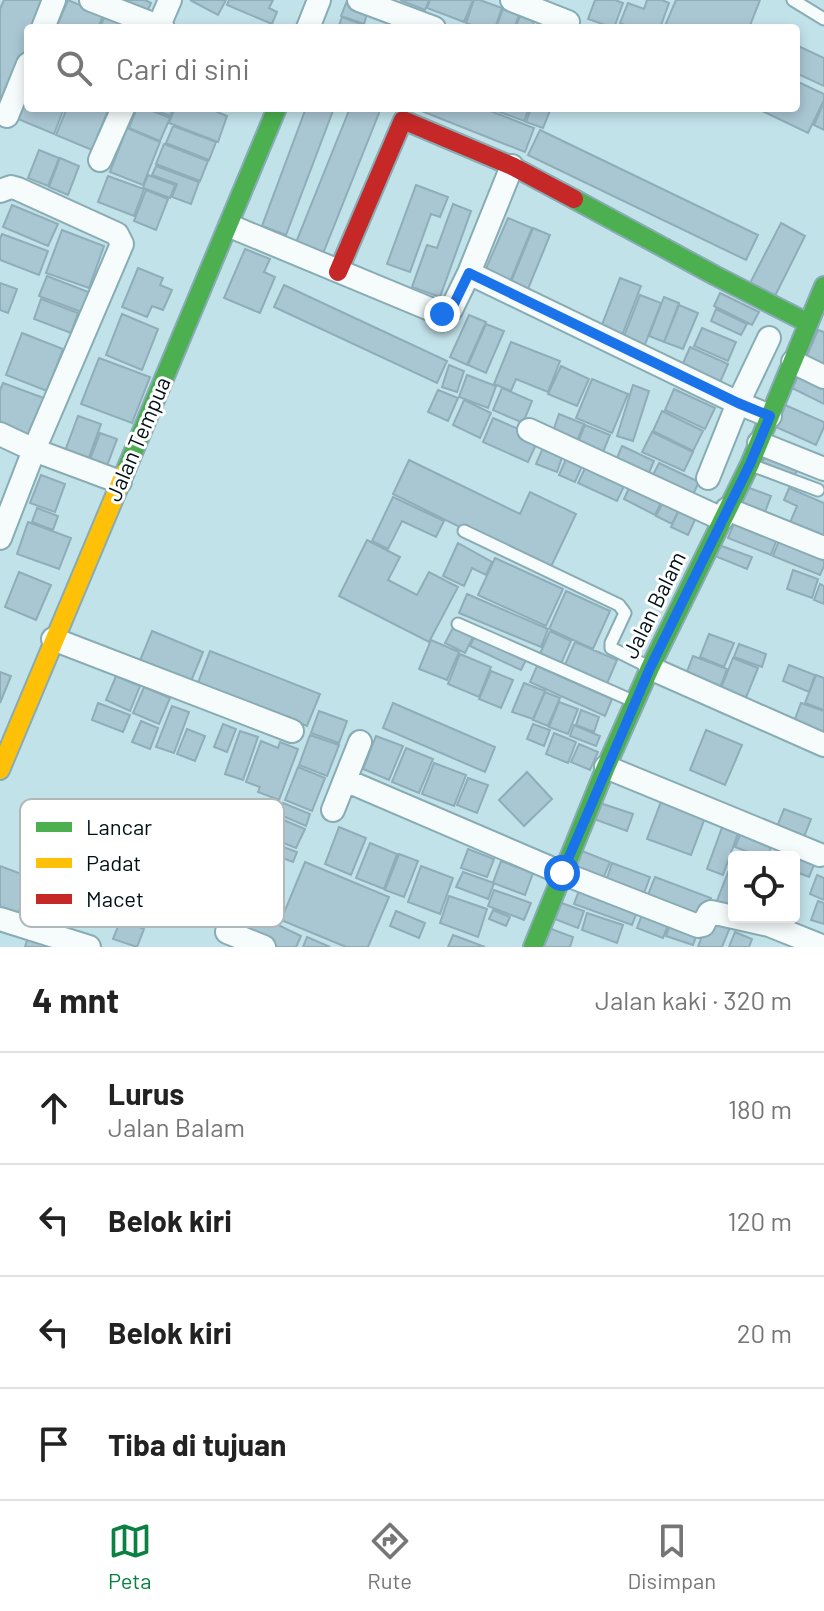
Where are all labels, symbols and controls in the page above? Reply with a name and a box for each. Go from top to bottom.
search box [24,24,800,112]
icon: search [52,46,96,90]
text: Cari di sini [116,50,250,86]
route end [424,296,460,332]
street label: Jalan Tempua [99,373,175,505]
street label: Jalan Balam [616,547,690,662]
legend [20,799,284,927]
text: Lancar [86,813,152,839]
text: Padat [86,849,141,875]
map controls [728,851,800,923]
button: locate [728,851,800,923]
route start [544,855,580,891]
text: Macet [86,885,144,911]
text: 4 mnt [32,979,119,1020]
text: Jalan kaki · 320 m [595,984,792,1015]
text: Lurus [108,1075,184,1111]
icon: ahead [32,1086,76,1130]
text: 180 m [728,1093,792,1124]
text: Jalan Balam [108,1111,245,1142]
icon: left [32,1198,76,1242]
text: Belok kiri [108,1202,232,1238]
text: 120 m [728,1205,792,1236]
icon: left [32,1310,76,1354]
text: Belok kiri [108,1314,232,1350]
text: 20 m [737,1317,792,1348]
icon: arrive [32,1422,76,1466]
text: Tiba di tujuan [108,1426,286,1462]
tab: Peta [108,1519,152,1593]
tab: Rute [367,1519,412,1593]
tab: Disimpan [627,1519,716,1593]

